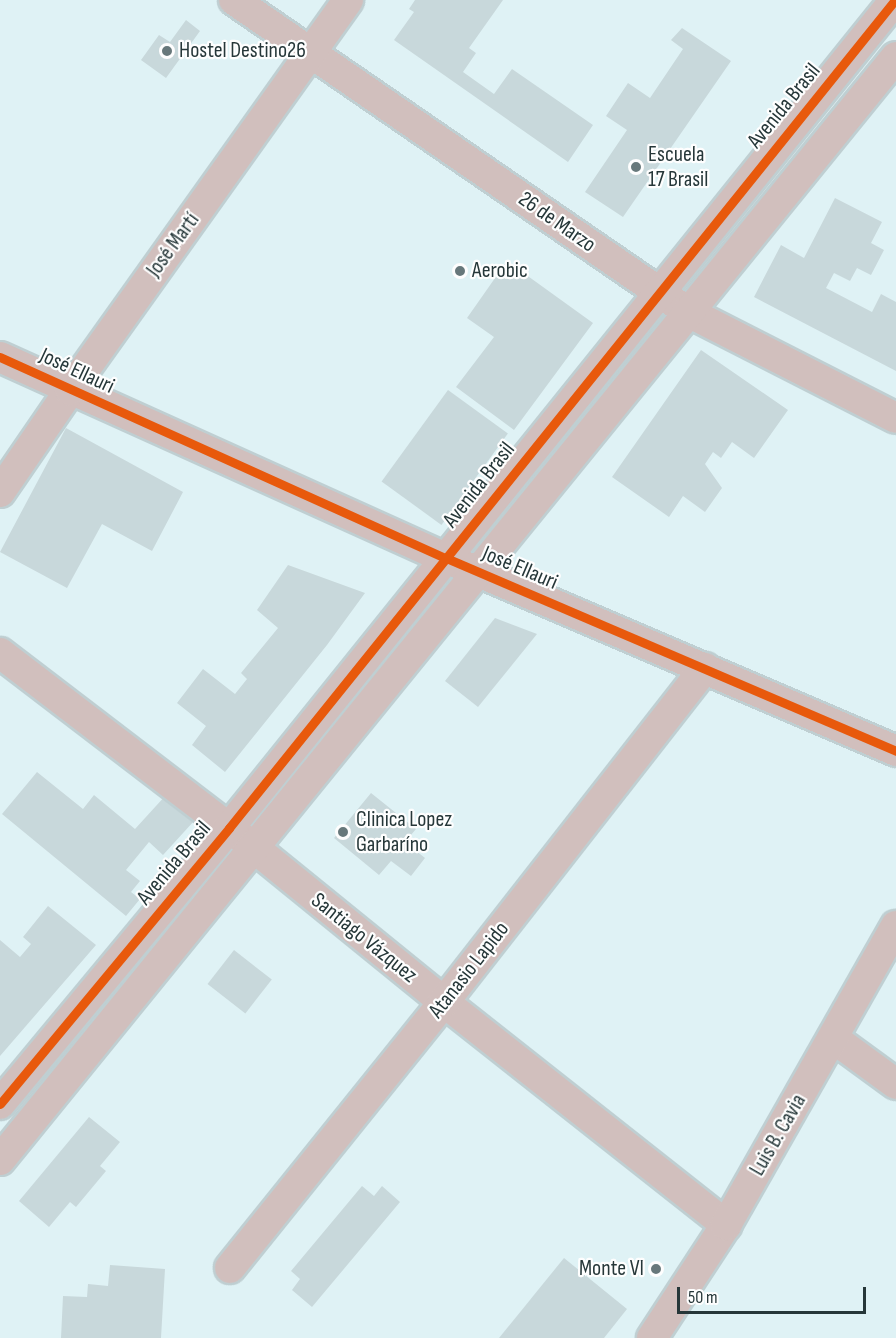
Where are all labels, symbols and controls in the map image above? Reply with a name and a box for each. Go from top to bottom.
place label: Hostel Destino26 [179,38,306,64]
marker: Hostel Destino26 [160,44,174,58]
street label: Avenida Brasil [742,58,826,154]
place label: Escuela 17 Brasil [648,141,708,192]
marker: Escuela 17 Brasil [629,160,643,174]
street label: 26 de Marzo [513,186,601,258]
street label: José Martí [141,208,205,282]
place label: Aerobic [472,258,528,284]
marker: Aerobic [453,264,467,278]
street label: José Ellauri [36,342,118,400]
street label: Avenida Brasil [437,437,521,533]
street label: José Ellauri [478,540,562,596]
place label: Clinica Lopez Garbaríno [356,806,452,858]
street label: Avenida Brasil [131,816,217,910]
marker: Clinica Lopez Garbaríno [334,823,352,841]
street label: Santiago Vázquez [306,887,422,989]
street label: Atanasio Lapido [423,917,515,1023]
street label: Luis B. Cavia [744,1090,812,1180]
place label: Monte VI [579,1256,644,1282]
marker: Monte VI [649,1262,663,1276]
scale bar [680,1275,869,1313]
text: 50 m [688,1287,718,1308]

